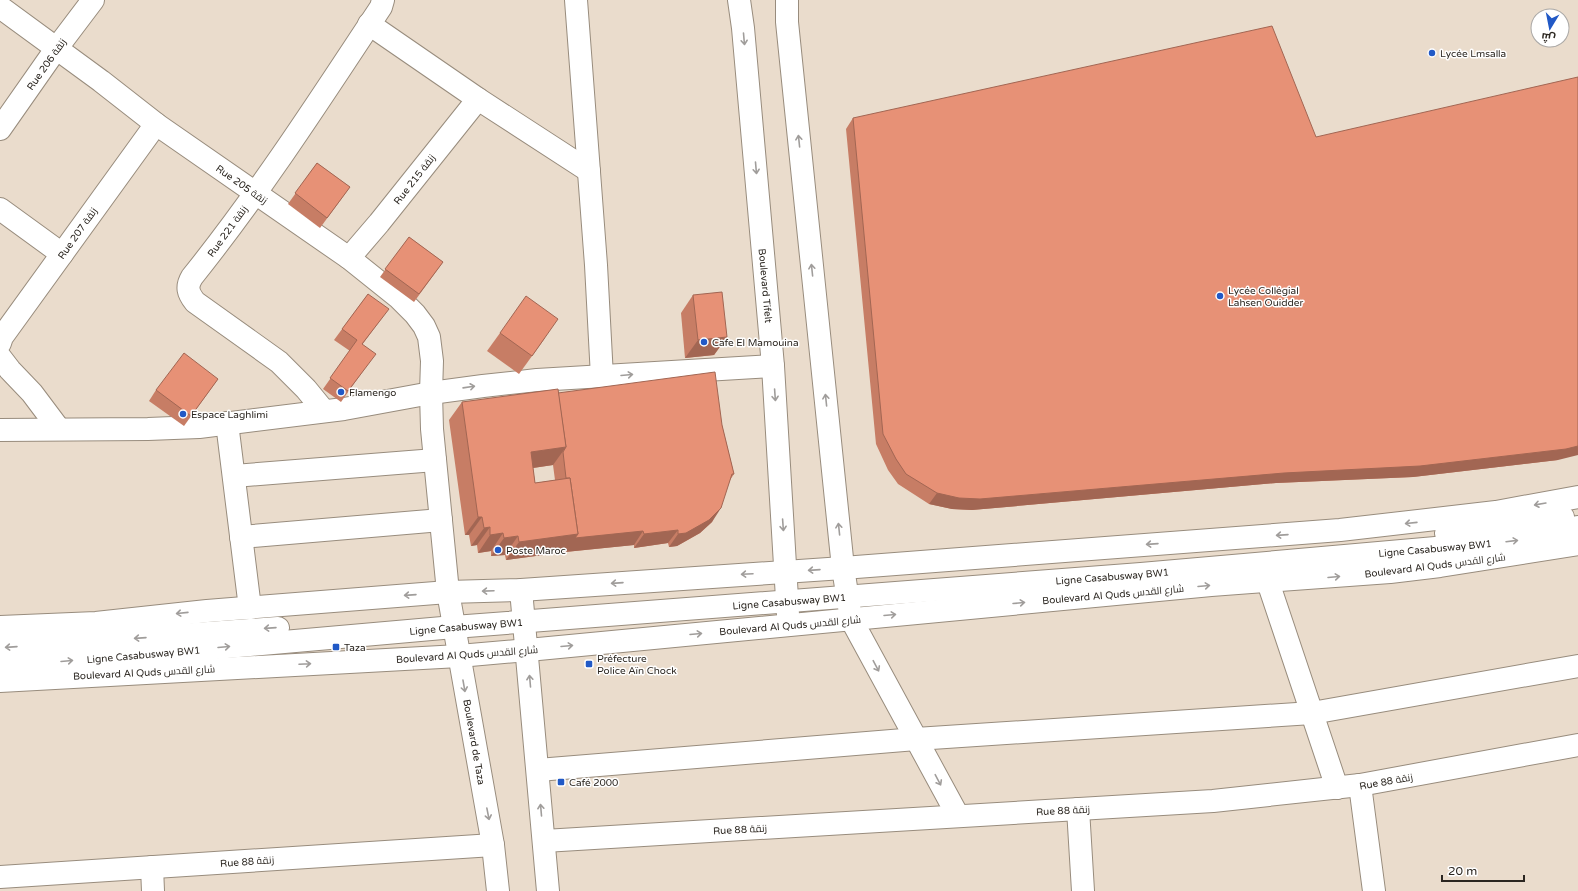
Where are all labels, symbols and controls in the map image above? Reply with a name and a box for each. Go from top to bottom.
north arrow [1530,8,1570,48]
text: ش [1540,30,1556,45]
one-way arrow [741,32,748,45]
street label: Rue 206 زنقة [25,36,69,93]
marker: Lycée Lmsalla [1427,48,1437,58]
place label: Lycée Lmsalla [1440,48,1506,60]
one-way arrow [796,135,803,148]
street label: Rue 215 زنقة [391,152,438,207]
one-way arrow [752,161,759,174]
street label: Rue 205 زنقة [213,163,270,207]
street label: Rue 221 زنقة [205,204,250,260]
street label: Rue 207 زنقة [56,205,100,262]
street label: Boulevard Tifelt [756,248,774,324]
one-way arrow [809,264,816,277]
place label: Lycée Collégial Lahsen Ouidder [1228,285,1304,309]
marker: Lycée Collégial Lahsen Ouidder [1215,291,1225,301]
marker: Cafe El Mamouina [699,337,709,347]
place label: Cafe El Mamouina [712,337,799,349]
one-way arrow [620,372,633,379]
one-way arrow [462,383,475,391]
marker: Flamengo [336,387,346,397]
place label: Flamengo [349,387,396,399]
one-way arrow [771,388,778,401]
one-way arrow [822,394,829,407]
marker: Espace Laghlimi [178,409,188,419]
place label: Espace Laghlimi [191,409,268,421]
one-way arrow [1534,501,1547,509]
one-way arrow [779,518,787,531]
one-way arrow [1405,519,1418,527]
one-way arrow [835,523,842,536]
one-way arrow [1276,531,1289,538]
one-way arrow [1505,537,1518,545]
street label: Ligne Casabusway BW1 [1378,538,1492,560]
one-way arrow [1146,540,1159,547]
marker: Poste Maroc [493,545,503,555]
place label: Poste Maroc [506,545,566,557]
street label: Boulevard Al Quds شارع القدس [1364,551,1506,581]
one-way arrow [808,566,821,573]
street label: Ligne Casabusway BW1 [1055,567,1170,588]
one-way arrow [741,570,754,578]
one-way arrow [1327,573,1340,580]
one-way arrow [611,579,624,586]
one-way arrow [1197,582,1210,589]
street label: Boulevard Al Quds شارع القدس [1042,583,1184,607]
one-way arrow [482,587,495,595]
one-way arrow [403,592,416,599]
street label: Ligne Casabusway BW1 [732,592,847,612]
one-way arrow [1012,600,1025,607]
one-way arrow [176,610,189,617]
one-way arrow [883,612,896,619]
street label: Boulevard Al Quds شارع القدس [719,614,861,638]
street label: Ligne Casabusway BW1 [409,617,524,638]
one-way arrow [264,625,277,632]
one-way arrow [689,630,702,638]
one-way arrow [134,634,147,641]
marker: Taza [331,642,341,652]
place label: Taza [344,642,366,654]
one-way arrow [560,642,573,650]
one-way arrow [5,643,18,651]
street label: Ligne Casabusway BW1 [86,644,201,666]
one-way arrow [217,644,230,651]
street label: Boulevard Al Quds شارع القدس [396,644,538,666]
place label: Préfecture Police Aïn Chock [597,653,677,677]
one-way arrow [60,657,73,665]
marker: Préfecture Police Aïn Chock [584,659,594,669]
one-way arrow [298,660,311,668]
one-way arrow [873,660,881,672]
street label: Boulevard Al Quds شارع القدس [73,663,215,683]
one-way arrow [527,675,534,688]
one-way arrow [461,679,469,692]
street label: Boulevard de Taza [460,698,487,786]
street label: Rue 88 زنقة [1358,771,1414,793]
one-way arrow [935,774,943,786]
marker: Café 2000 [556,777,566,787]
place label: Café 2000 [569,777,618,789]
one-way arrow [538,804,545,817]
street label: Rue 88 زنقة [1036,804,1090,818]
one-way arrow [484,807,492,820]
street label: Rue 88 زنقة [713,823,767,837]
street label: Rue 88 زنقة [220,854,274,870]
scale bar [1442,857,1524,883]
text: 20 m [1448,864,1477,878]

